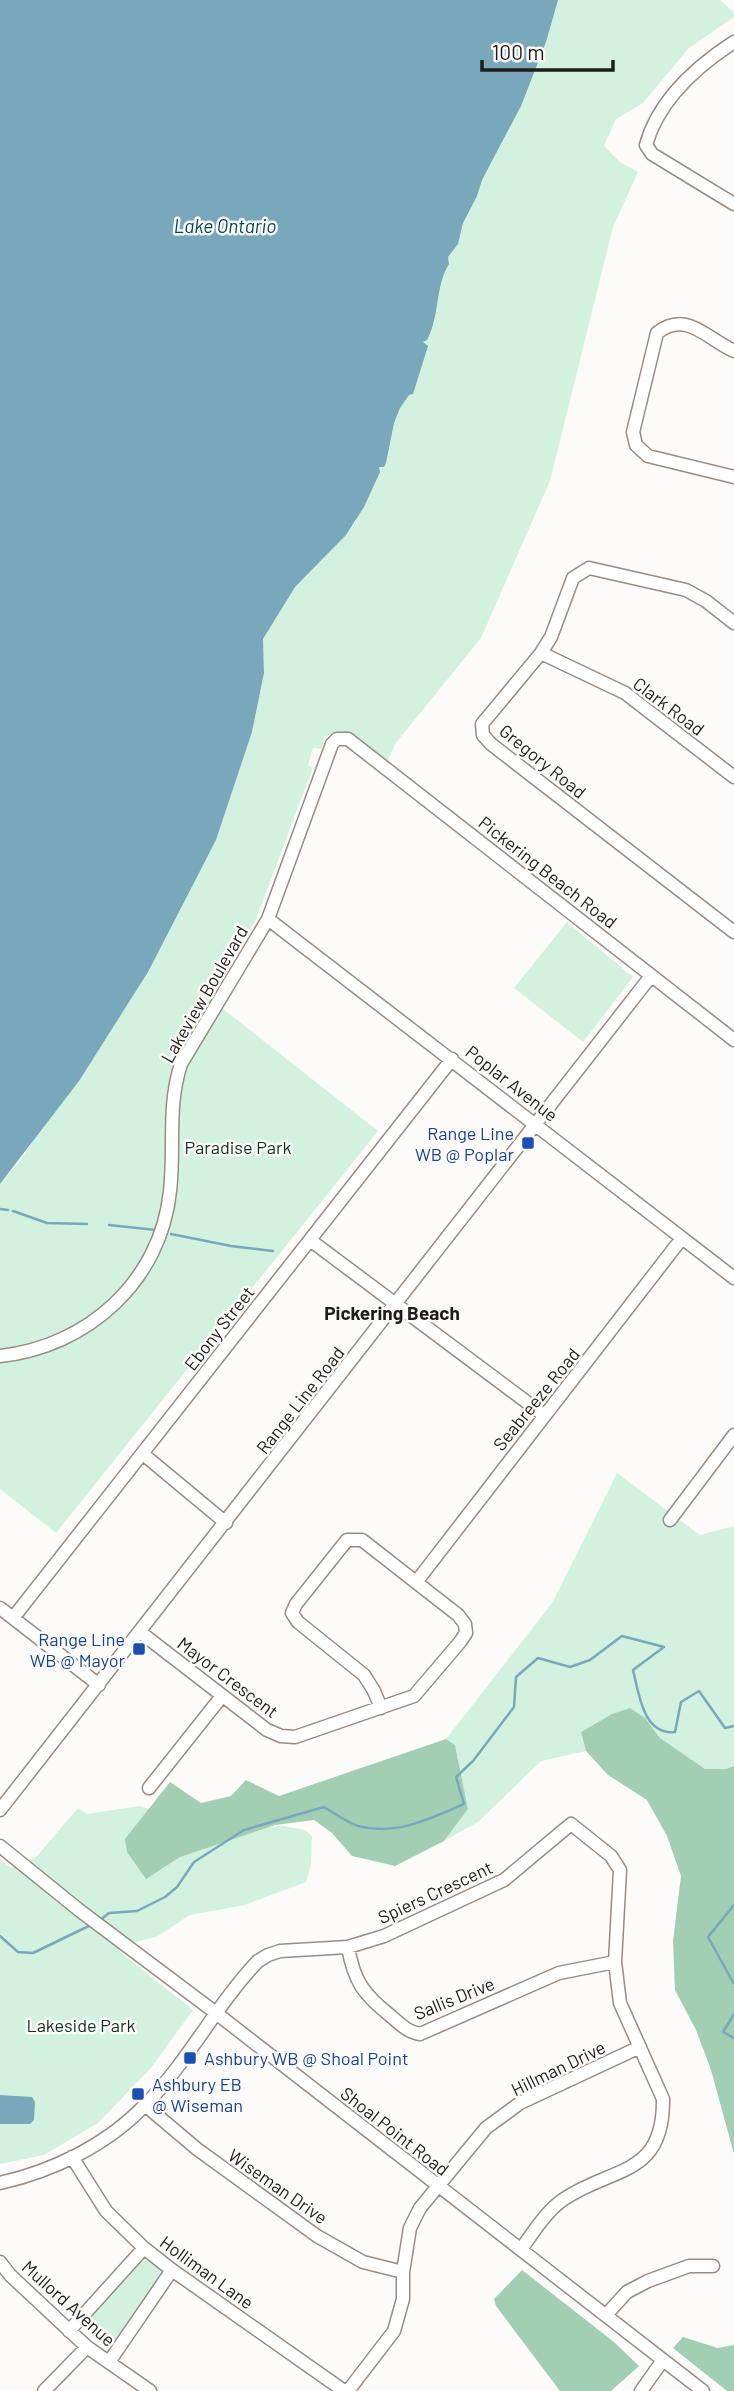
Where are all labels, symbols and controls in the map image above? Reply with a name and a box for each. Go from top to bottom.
scale bar [482,28,613,72]
text: 100 m [492,39,545,64]
water label: Lake Ontario [174,214,276,237]
street label: Clark Road [629,672,709,740]
street label: Gregory Road [495,719,591,803]
street label: Pickering Beach Road [474,811,622,933]
street label: Lakeview Boulevard [156,922,252,1066]
street label: Poplar Avenue [462,1040,562,1126]
place label: Range Line WB @ Poplar [415,1122,514,1165]
marker: Range Line WB @ Poplar [520,1135,536,1151]
park label: Paradise Park [184,1136,292,1158]
street label: Ebony Street [179,1281,259,1375]
district label: Pickering Beach [324,1301,460,1324]
street label: Range Line Road [251,1342,349,1458]
street label: Seabreeze Road [488,1343,584,1455]
place label: Range Line WB @ Mayor [30,1628,125,1671]
street label: Mayor Crescent [173,1632,283,1722]
marker: Range Line WB @ Mayor [131,1641,147,1657]
street label: Spiers Crescent [374,1856,496,1928]
street label: Sallis Drive [411,1972,497,2024]
park label: Lakeside Park [26,2014,136,2036]
street label: Hillman Drive [507,2036,609,2100]
place label: Ashbury WB @ Shoal Point [204,2047,408,2069]
marker: Ashbury WB @ Shoal Point [182,2050,198,2066]
place label: Ashbury EB @ Wiseman [152,2073,243,2116]
street label: Shoal Point Road [337,2082,453,2180]
marker: Ashbury EB @ Wiseman [130,2086,146,2102]
street label: Wiseman Drive [224,2144,332,2228]
street label: Holliman Lane [156,2231,258,2313]
street label: Mullord Avenue [18,2255,120,2351]

